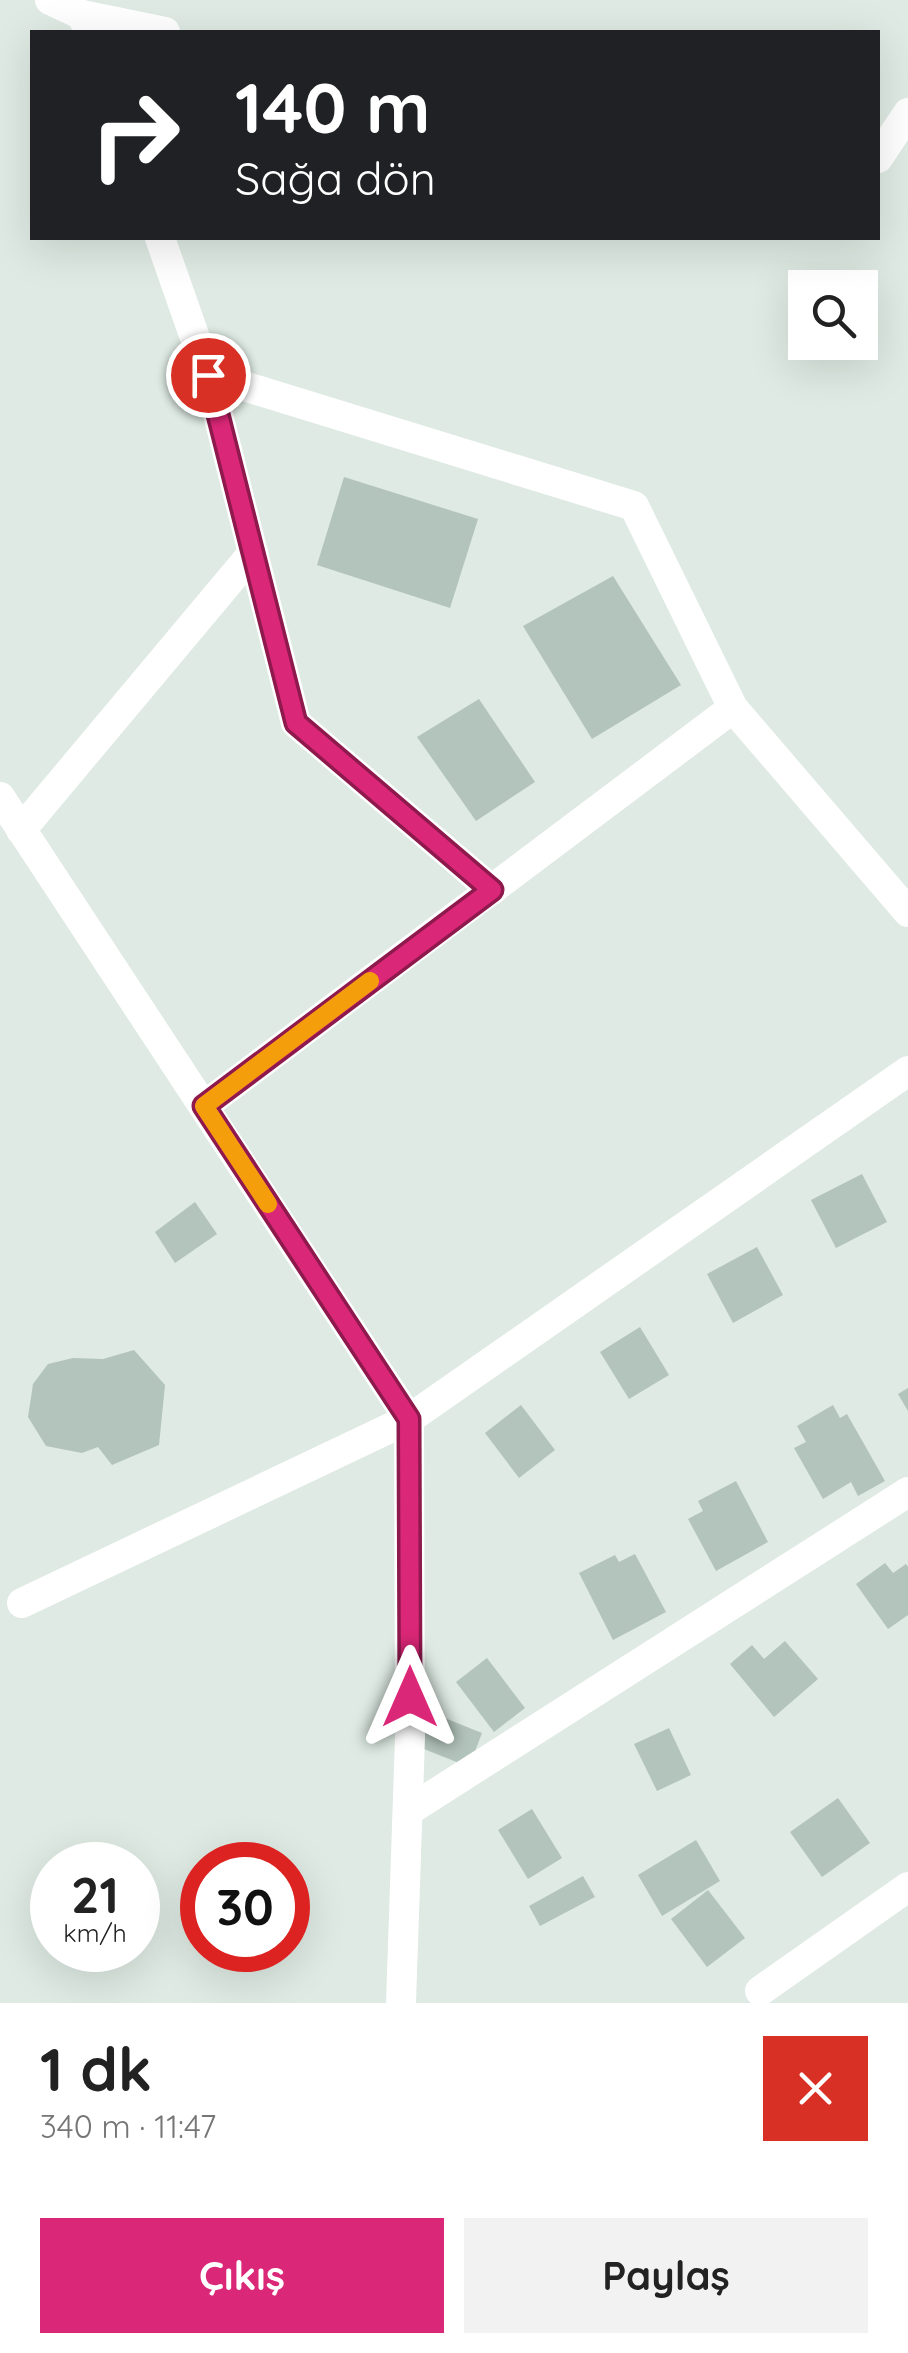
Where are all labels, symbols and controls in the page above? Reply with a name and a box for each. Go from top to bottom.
text: 140 m [235,63,431,151]
icon: right [70,70,200,200]
text: Sağa dön [235,150,436,206]
map controls [788,270,878,360]
button: search [788,270,878,360]
pin [166,333,251,418]
icon: arrive [181,348,236,403]
position arrow [358,1645,462,1749]
speed limit sign: 30 [180,1842,310,1972]
text: 21 [71,1863,119,1926]
text: km/h [63,1917,127,1948]
text: 1 dk [40,2031,152,2106]
button: close [763,2036,868,2141]
text: 340 m · 11:47 [40,2106,216,2146]
button: Çıkış [40,2218,444,2333]
button: Paylaş [464,2218,868,2333]

